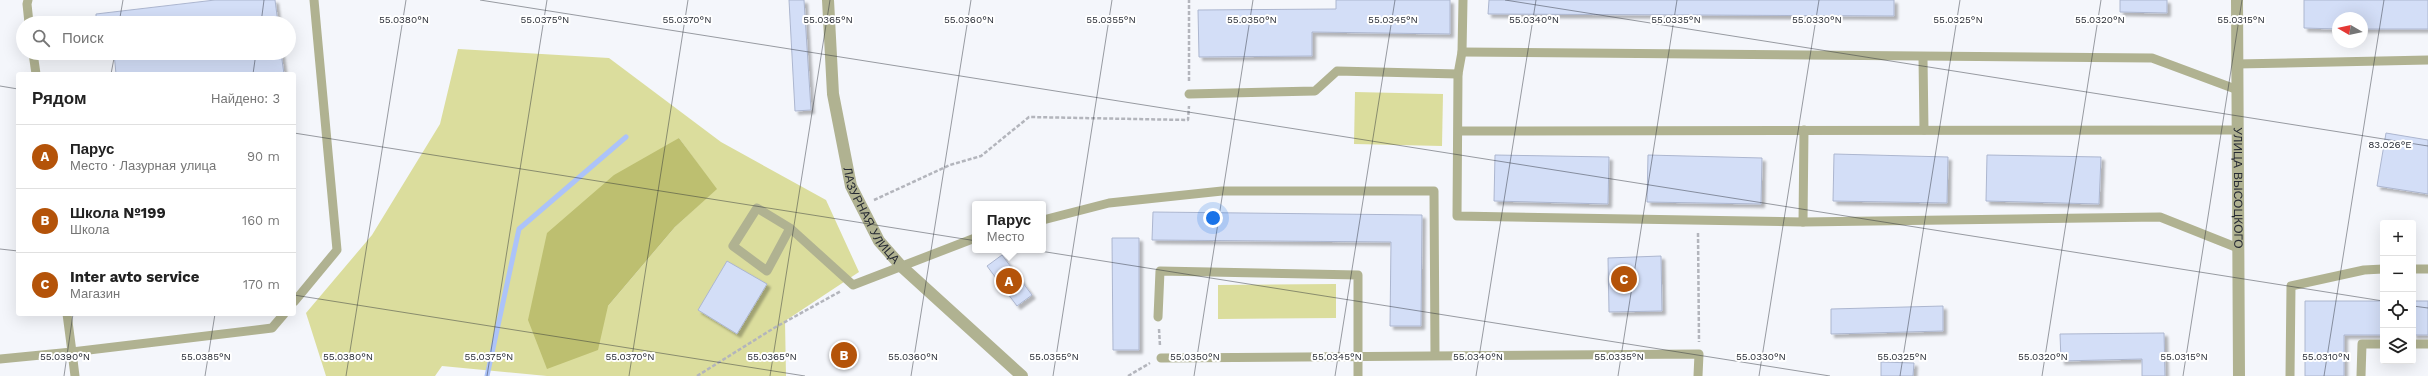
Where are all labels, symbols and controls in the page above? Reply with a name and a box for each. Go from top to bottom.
north arrow [2332,12,2368,48]
text: 55.0380°N [379,14,429,25]
text: 55.0375°N [521,14,569,25]
text: 55.0370°N [662,14,712,25]
text: 55.0365°N [803,14,853,25]
text: 55.0360°N [944,14,994,25]
text: 55.0355°N [1086,14,1136,25]
text: 55.0350°N [1227,14,1277,25]
text: 55.0345°N [1368,14,1418,25]
text: 55.0340°N [1509,14,1559,25]
text: 55.0335°N [1651,14,1701,25]
text: 55.0330°N [1792,14,1842,25]
text: 55.0325°N [1933,14,1983,25]
text: 55.0320°N [2075,14,2125,25]
text: 55.0315°N [2217,14,2265,25]
search box [16,16,296,60]
icon: search [30,27,52,49]
text: Поиск [62,29,104,47]
text: Рядом [32,88,87,108]
text: Найдено: 3 [211,91,280,106]
street label: УЛИЦА ВЫСОЦКОГО [2231,127,2245,249]
text: 83.026°E [2368,139,2412,150]
text: Парус [70,140,114,158]
text: A [41,149,49,164]
text: 90 m [247,149,280,164]
text: Место · Лазурная улица [70,158,216,173]
street label: ЛАЗУРНАЯ УЛИЦА [840,166,903,266]
popup [972,201,1046,253]
text: Школа №199 [70,204,166,222]
your location [1203,208,1223,228]
text: Парус [987,211,1031,229]
text: B [41,213,49,228]
text: 160 m [242,213,280,228]
map controls [2380,220,2416,364]
button: + [2380,220,2416,256]
text: Школа [70,222,110,237]
text: Место [987,229,1025,244]
button: − [2380,256,2416,292]
pin: C [1611,264,1637,294]
pin: A [996,266,1022,296]
text: Inter avto service [70,268,199,286]
text: C [41,277,49,292]
text: 170 m [243,277,280,292]
text: Магазин [70,286,120,301]
button: locate [2380,292,2416,328]
button: layers [2380,328,2416,364]
pin: B [831,340,857,370]
text: 55.0390°N [40,351,90,362]
text: 55.0385°N [181,351,231,362]
text: 55.0380°N [323,351,373,362]
text: 55.0375°N [465,351,513,362]
text: 55.0370°N [605,351,655,362]
text: 55.0365°N [747,351,797,362]
text: 55.0360°N [888,351,938,362]
text: 55.0355°N [1029,351,1079,362]
text: 55.0350°N [1170,351,1220,362]
text: 55.0345°N [1312,351,1362,362]
text: 55.0340°N [1453,351,1503,362]
text: 55.0335°N [1594,351,1644,362]
text: 55.0330°N [1736,351,1786,362]
text: 55.0325°N [1877,351,1927,362]
text: 55.0320°N [2018,351,2068,362]
text: 55.0315°N [2160,351,2208,362]
text: 55.0310°N [2302,351,2350,362]

